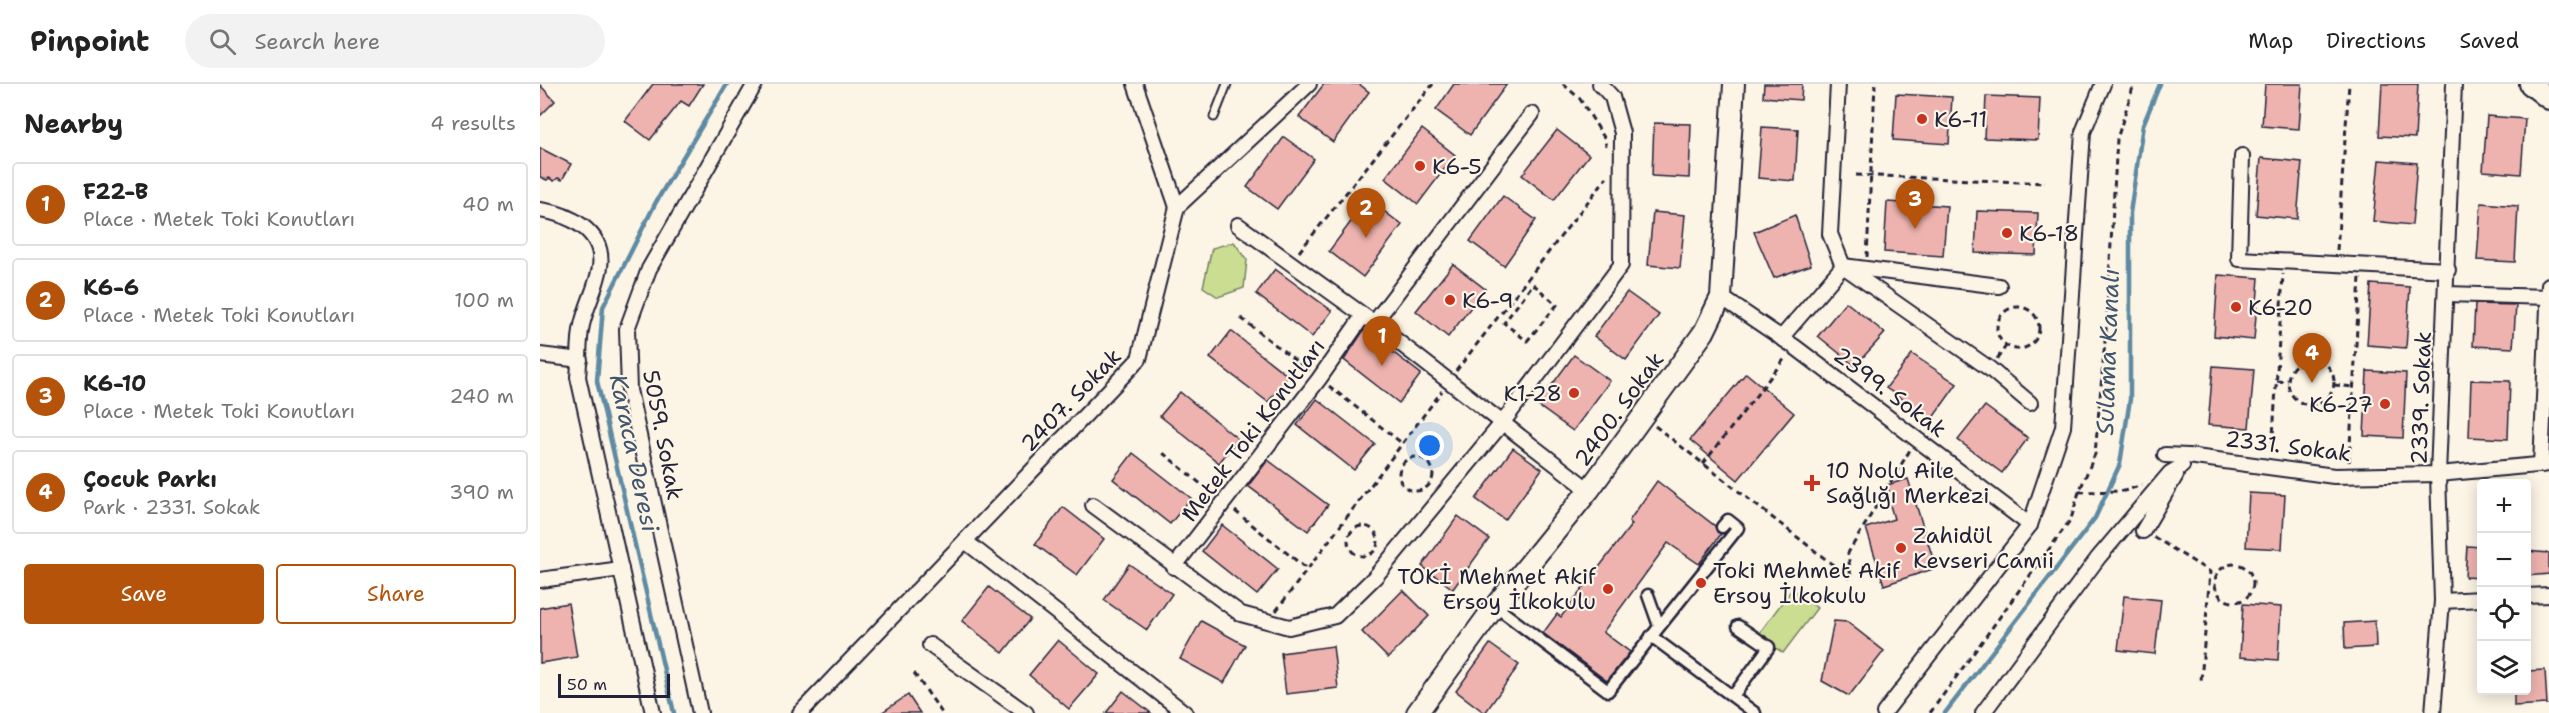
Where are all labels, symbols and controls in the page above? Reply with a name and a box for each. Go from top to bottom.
search box [185,14,605,68]
text: Pinpoint [30,22,149,60]
icon: search [206,25,239,58]
text: Search here [254,27,380,56]
text: Map [2248,27,2293,55]
text: Directions [2326,27,2426,55]
text: Saved [2459,27,2519,55]
place label: K6-11 [1934,105,1987,134]
text: Nearby [24,106,123,141]
text: 4 results [430,110,516,136]
marker: K6-11 [1915,112,1929,126]
place label: K6-5 [1432,152,1482,181]
marker: K6-5 [1413,159,1427,173]
text: F22-B [83,177,148,206]
pin: 3 [1896,180,1934,229]
pin: 2 [1346,188,1386,238]
text: 1 [41,191,50,217]
text: 40 m [462,191,514,217]
text: Place · Metek Toki Konutları [83,206,355,232]
place label: K6-18 [2019,219,2079,248]
marker: K6-18 [2000,226,2014,240]
water label: Sulama Kanalı [2089,268,2127,436]
text: K6-6 [83,273,139,302]
place label: K6-9 [1462,286,1514,315]
text: 2 [39,287,53,313]
text: 100 m [454,287,514,313]
marker: K6-9 [1443,293,1457,307]
place label: K6-20 [2248,293,2313,322]
marker: K6-20 [2229,300,2243,314]
text: Place · Metek Toki Konutları [83,302,355,328]
pin: 1 [1362,316,1402,366]
street label: 2339. Sokak [2404,331,2438,465]
street label: Metek Toki Konutları [1175,333,1331,527]
pin: 4 [2292,334,2332,383]
street label: 2399. Sokak [1828,340,1952,444]
street label: 2407. Sokak [1014,342,1128,458]
street label: 2400. Sokak [1568,346,1670,472]
street label: 5059. Sokak [636,368,690,502]
text: K6-10 [83,369,146,398]
water label: Karaca Deresi [602,371,667,536]
place label: K1-28 [1504,379,1562,408]
text: 3 [39,383,53,409]
text: 240 m [449,383,514,409]
marker: K1-28 [1567,386,1581,400]
place label: K6-27 [2309,390,2373,419]
marker: K6-27 [2378,397,2392,411]
text: Place · Metek Toki Konutları [83,398,355,424]
street label: 2331. Sokak [2223,424,2353,468]
your location [1415,431,1444,460]
place label: 10 Nolu Aile Sağlığı Merkezi [1826,456,1990,510]
text: Çocuk Parkı [83,465,217,494]
marker: 10 Nolu Aile Sağlığı Merkezi [1803,474,1821,492]
text: 4 [39,479,53,505]
text: 390 m [449,479,514,505]
map controls [2477,479,2531,695]
button: + [2477,479,2531,533]
text: Park · 2331. Sokak [83,494,260,520]
place label: Zahidül Kevseri Camii [1913,521,2054,575]
button: − [2477,533,2531,587]
marker: Zahidül Kevseri Camii [1894,541,1908,555]
place label: Toki Mehmet Akif Ersoy İlkokulu [1713,556,1901,610]
place label: TOKİ Mehmet Akif Ersoy İlkokulu [1397,562,1597,616]
button: Save [24,564,264,624]
button: Share [276,564,516,624]
marker: Toki Mehmet Akif Ersoy İlkokulu [1694,576,1708,590]
marker: TOKİ Mehmet Akif Ersoy İlkokulu [1601,582,1615,596]
button: locate [2477,587,2531,641]
button: layers [2477,641,2531,695]
scale bar [558,671,670,698]
text: 50 m [567,674,607,695]

